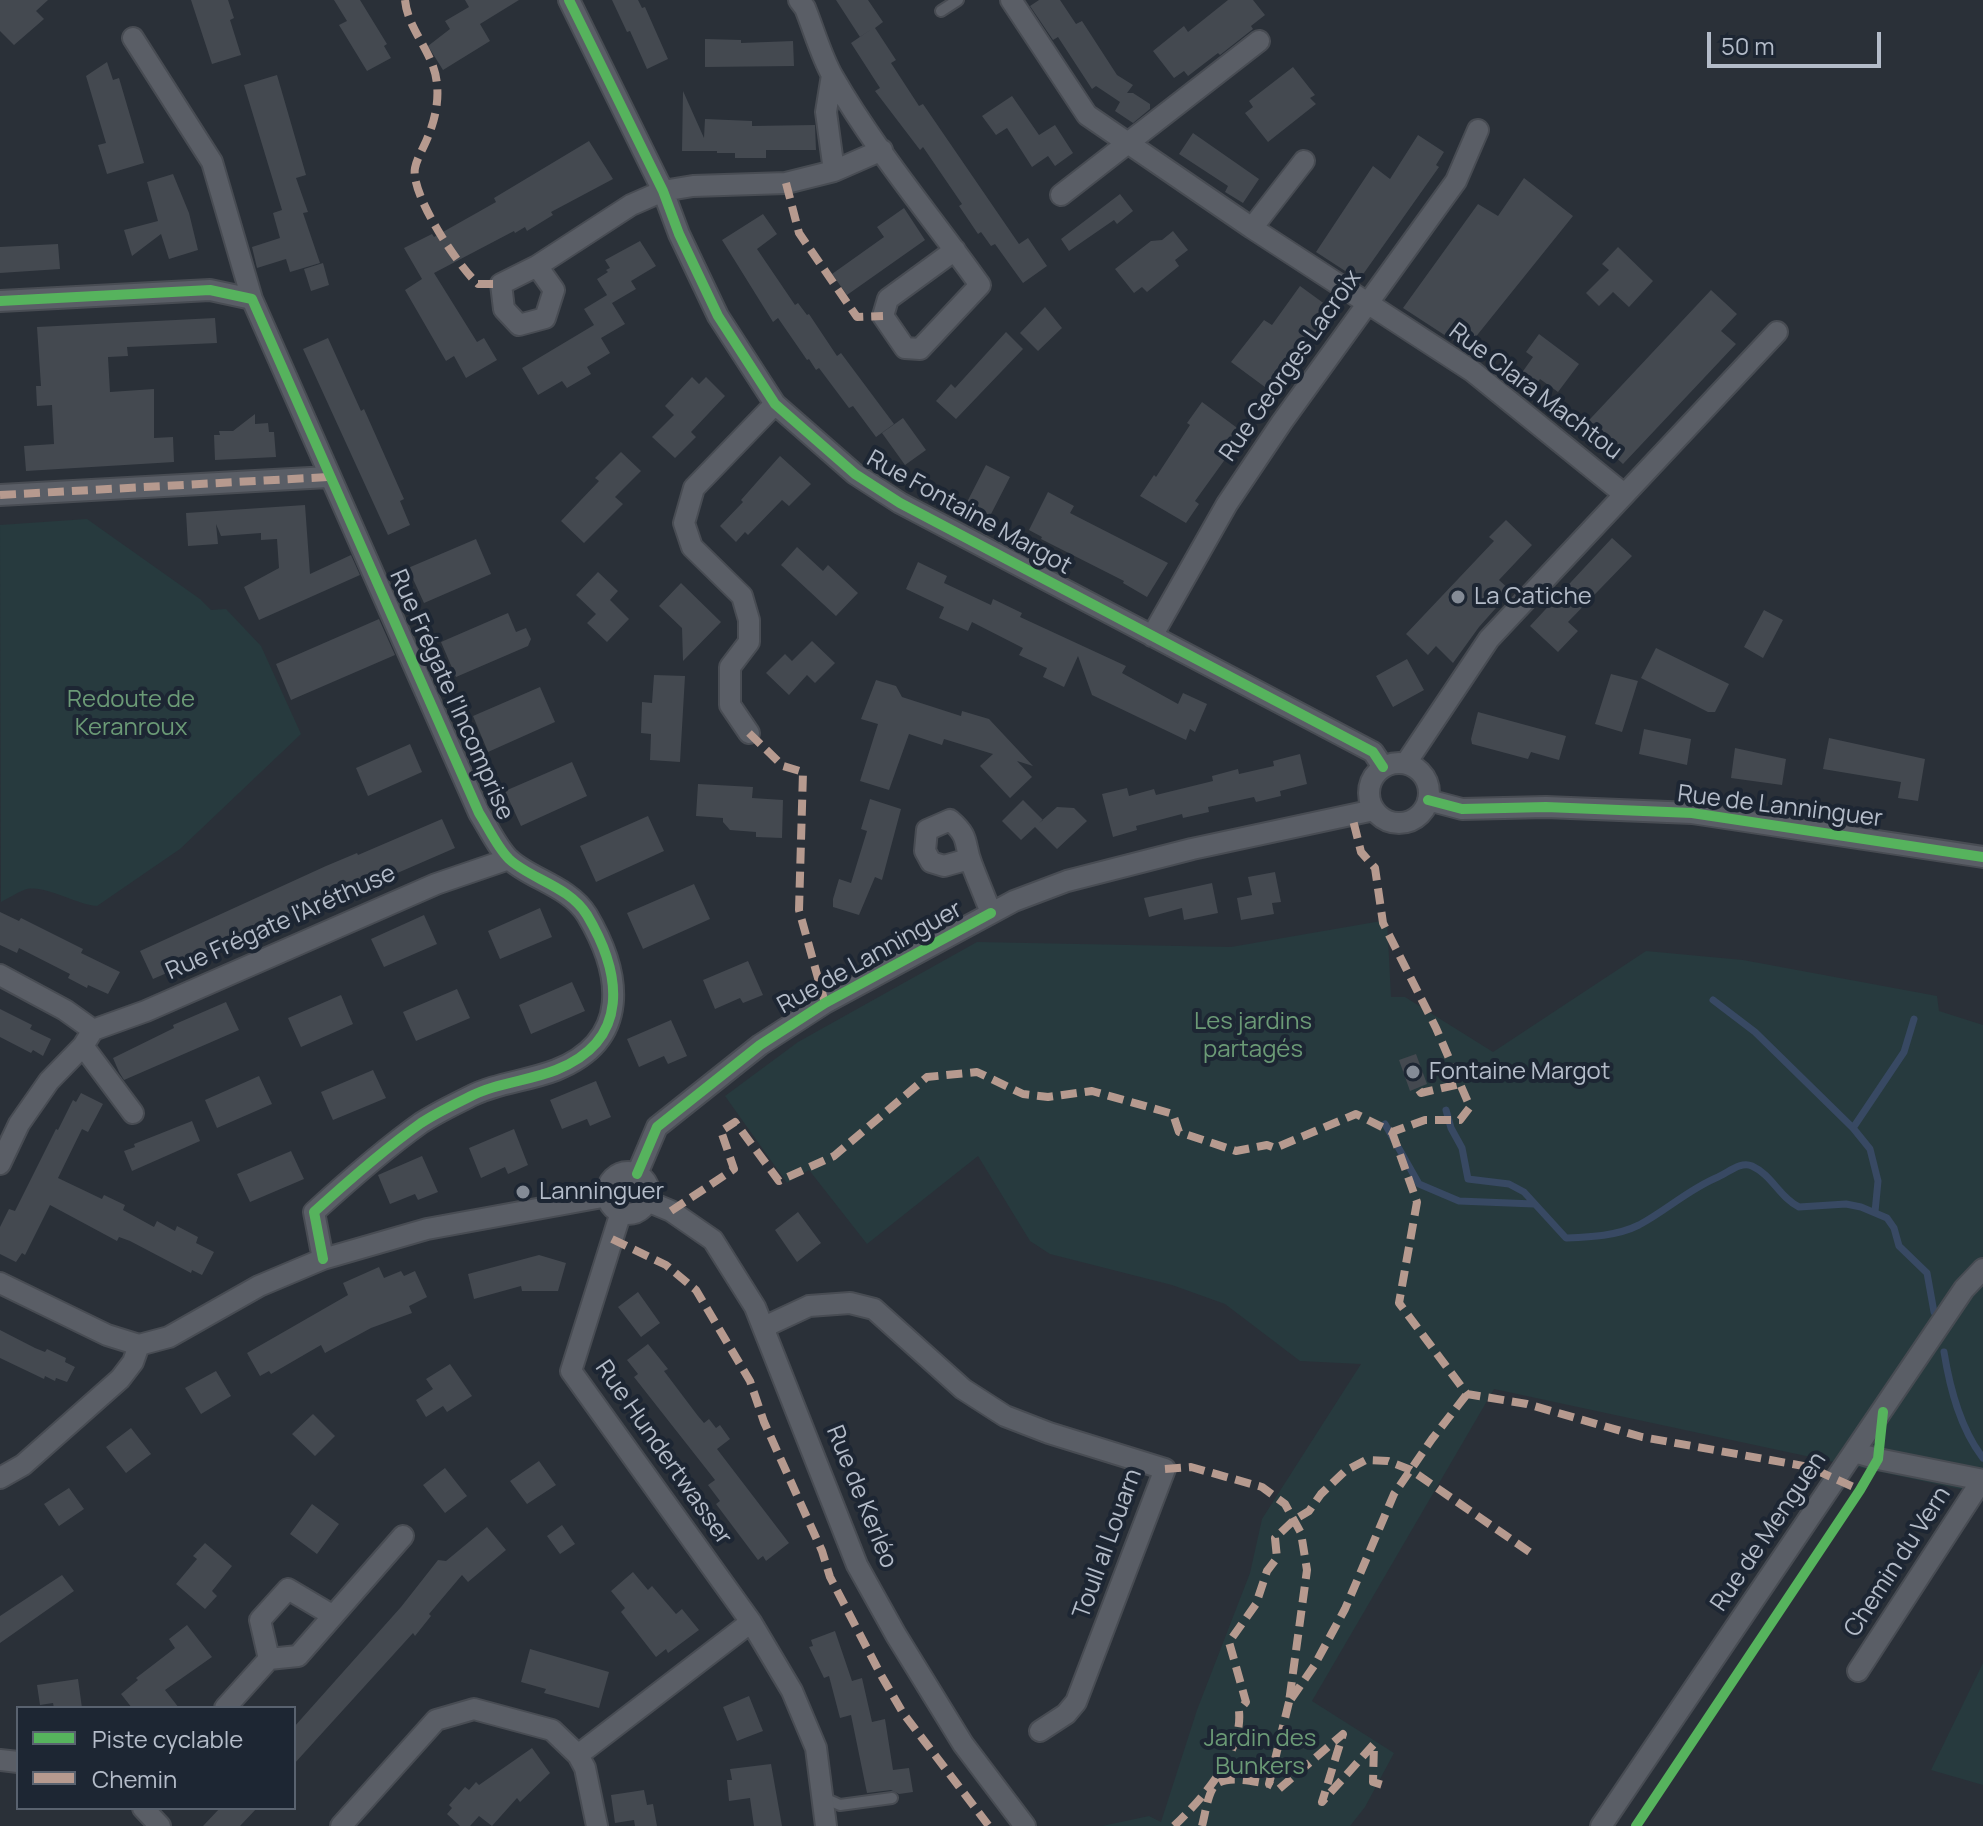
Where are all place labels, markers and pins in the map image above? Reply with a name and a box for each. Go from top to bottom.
place label: La Catiche [1474,583,1592,611]
marker: La Catiche [1449,588,1467,606]
place label: Fontaine Margot [1429,1058,1610,1086]
marker: Fontaine Margot [1404,1063,1422,1081]
place label: Lanninguer [539,1178,664,1206]
marker: Lanninguer [514,1183,532,1201]

